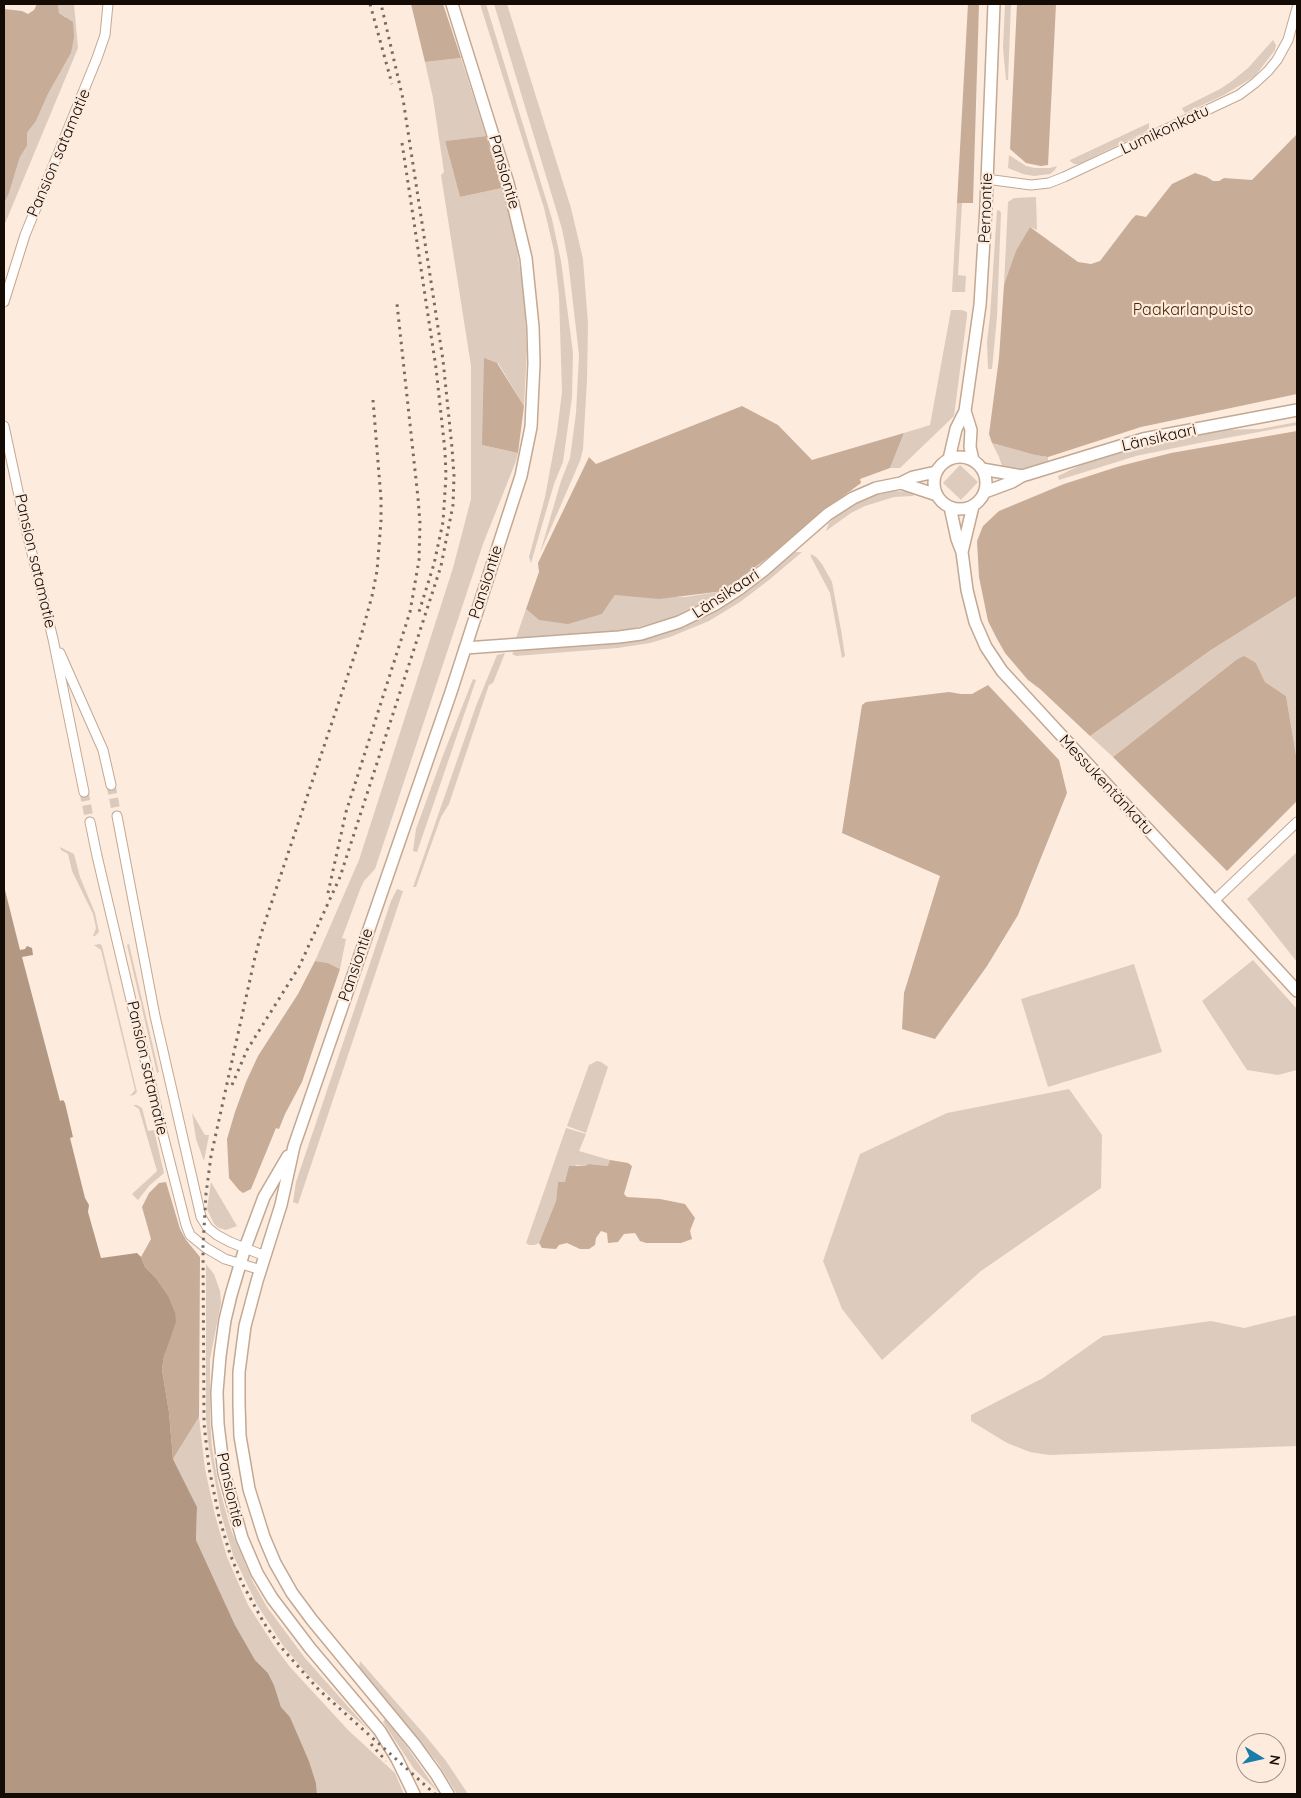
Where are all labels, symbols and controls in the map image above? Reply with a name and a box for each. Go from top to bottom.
street label: Pansion satamatie [23,86,95,220]
street label: Lumikonkatu [1118,101,1212,159]
street label: Pansiontie [484,133,524,211]
street label: Pernontie [975,172,997,244]
park label: Paakarlanpuisto [1133,300,1253,320]
street label: Länsikaari [1120,420,1198,456]
street label: Pansion satamatie [10,492,60,630]
street label: Pansiontie [465,543,507,621]
street label: Länsikaari [689,565,763,623]
street label: Messukentänkatu [1055,731,1157,839]
street label: Pansiontie [335,926,377,1004]
street label: Pansion satamatie [122,999,172,1137]
street label: Pansiontie [212,1451,248,1529]
north arrow [1236,1733,1286,1783]
text: N [1265,1754,1285,1767]

